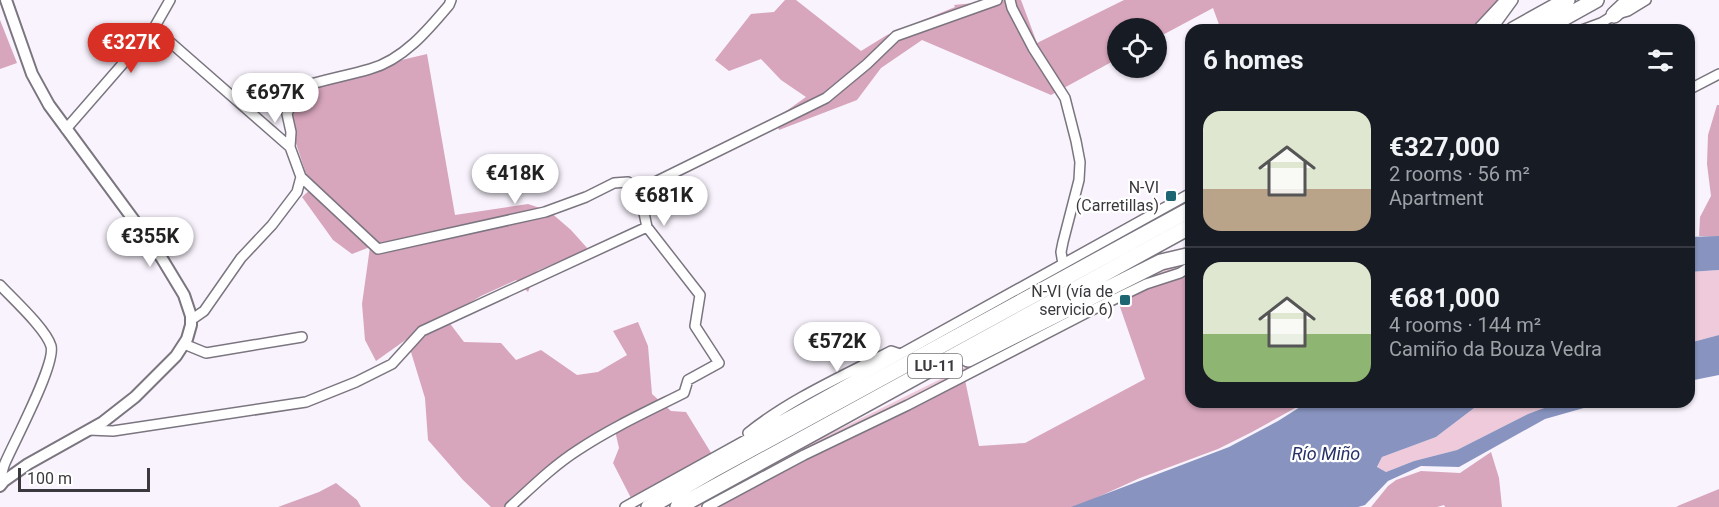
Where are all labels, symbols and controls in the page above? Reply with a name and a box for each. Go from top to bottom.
map controls [1107,18,1167,78]
button: locate [1107,18,1167,78]
pin: €327K [89,23,173,74]
text: €327K [102,30,160,54]
icon: filters [1644,44,1677,77]
text: 6 homes [1203,45,1304,75]
pin: €697K [233,73,317,124]
text: €697K [246,80,304,104]
text: €327,000 [1389,132,1500,162]
icon: home [1251,135,1323,207]
pin: €418K [473,154,557,205]
text: €418K [486,161,544,185]
text: 2 rooms · 56 m² [1389,162,1530,186]
pin: €681K [622,176,706,227]
place label: N-VI (Carretillas) [1076,178,1159,215]
text: €681K [635,183,693,207]
text: Apartment [1389,186,1484,210]
marker: N-VI (Carretillas) [1164,189,1178,203]
pin: €355K [108,217,192,268]
text: €355K [121,224,179,248]
place label: N-VI (vía de servicio 6) [1031,282,1113,319]
text: €681,000 [1389,283,1500,313]
icon: home [1251,286,1323,358]
marker: N-VI (vía de servicio 6) [1118,293,1132,307]
text: 4 rooms · 144 m² [1389,313,1541,337]
pin: €572K [795,322,879,373]
text: €572K [808,329,866,353]
text: Camiño da Bouza Vedra [1389,337,1602,361]
road number: LU-11 [908,354,962,378]
water label: Río Miño [1292,443,1360,464]
scale bar [18,465,150,492]
text: 100 m [27,469,72,488]

